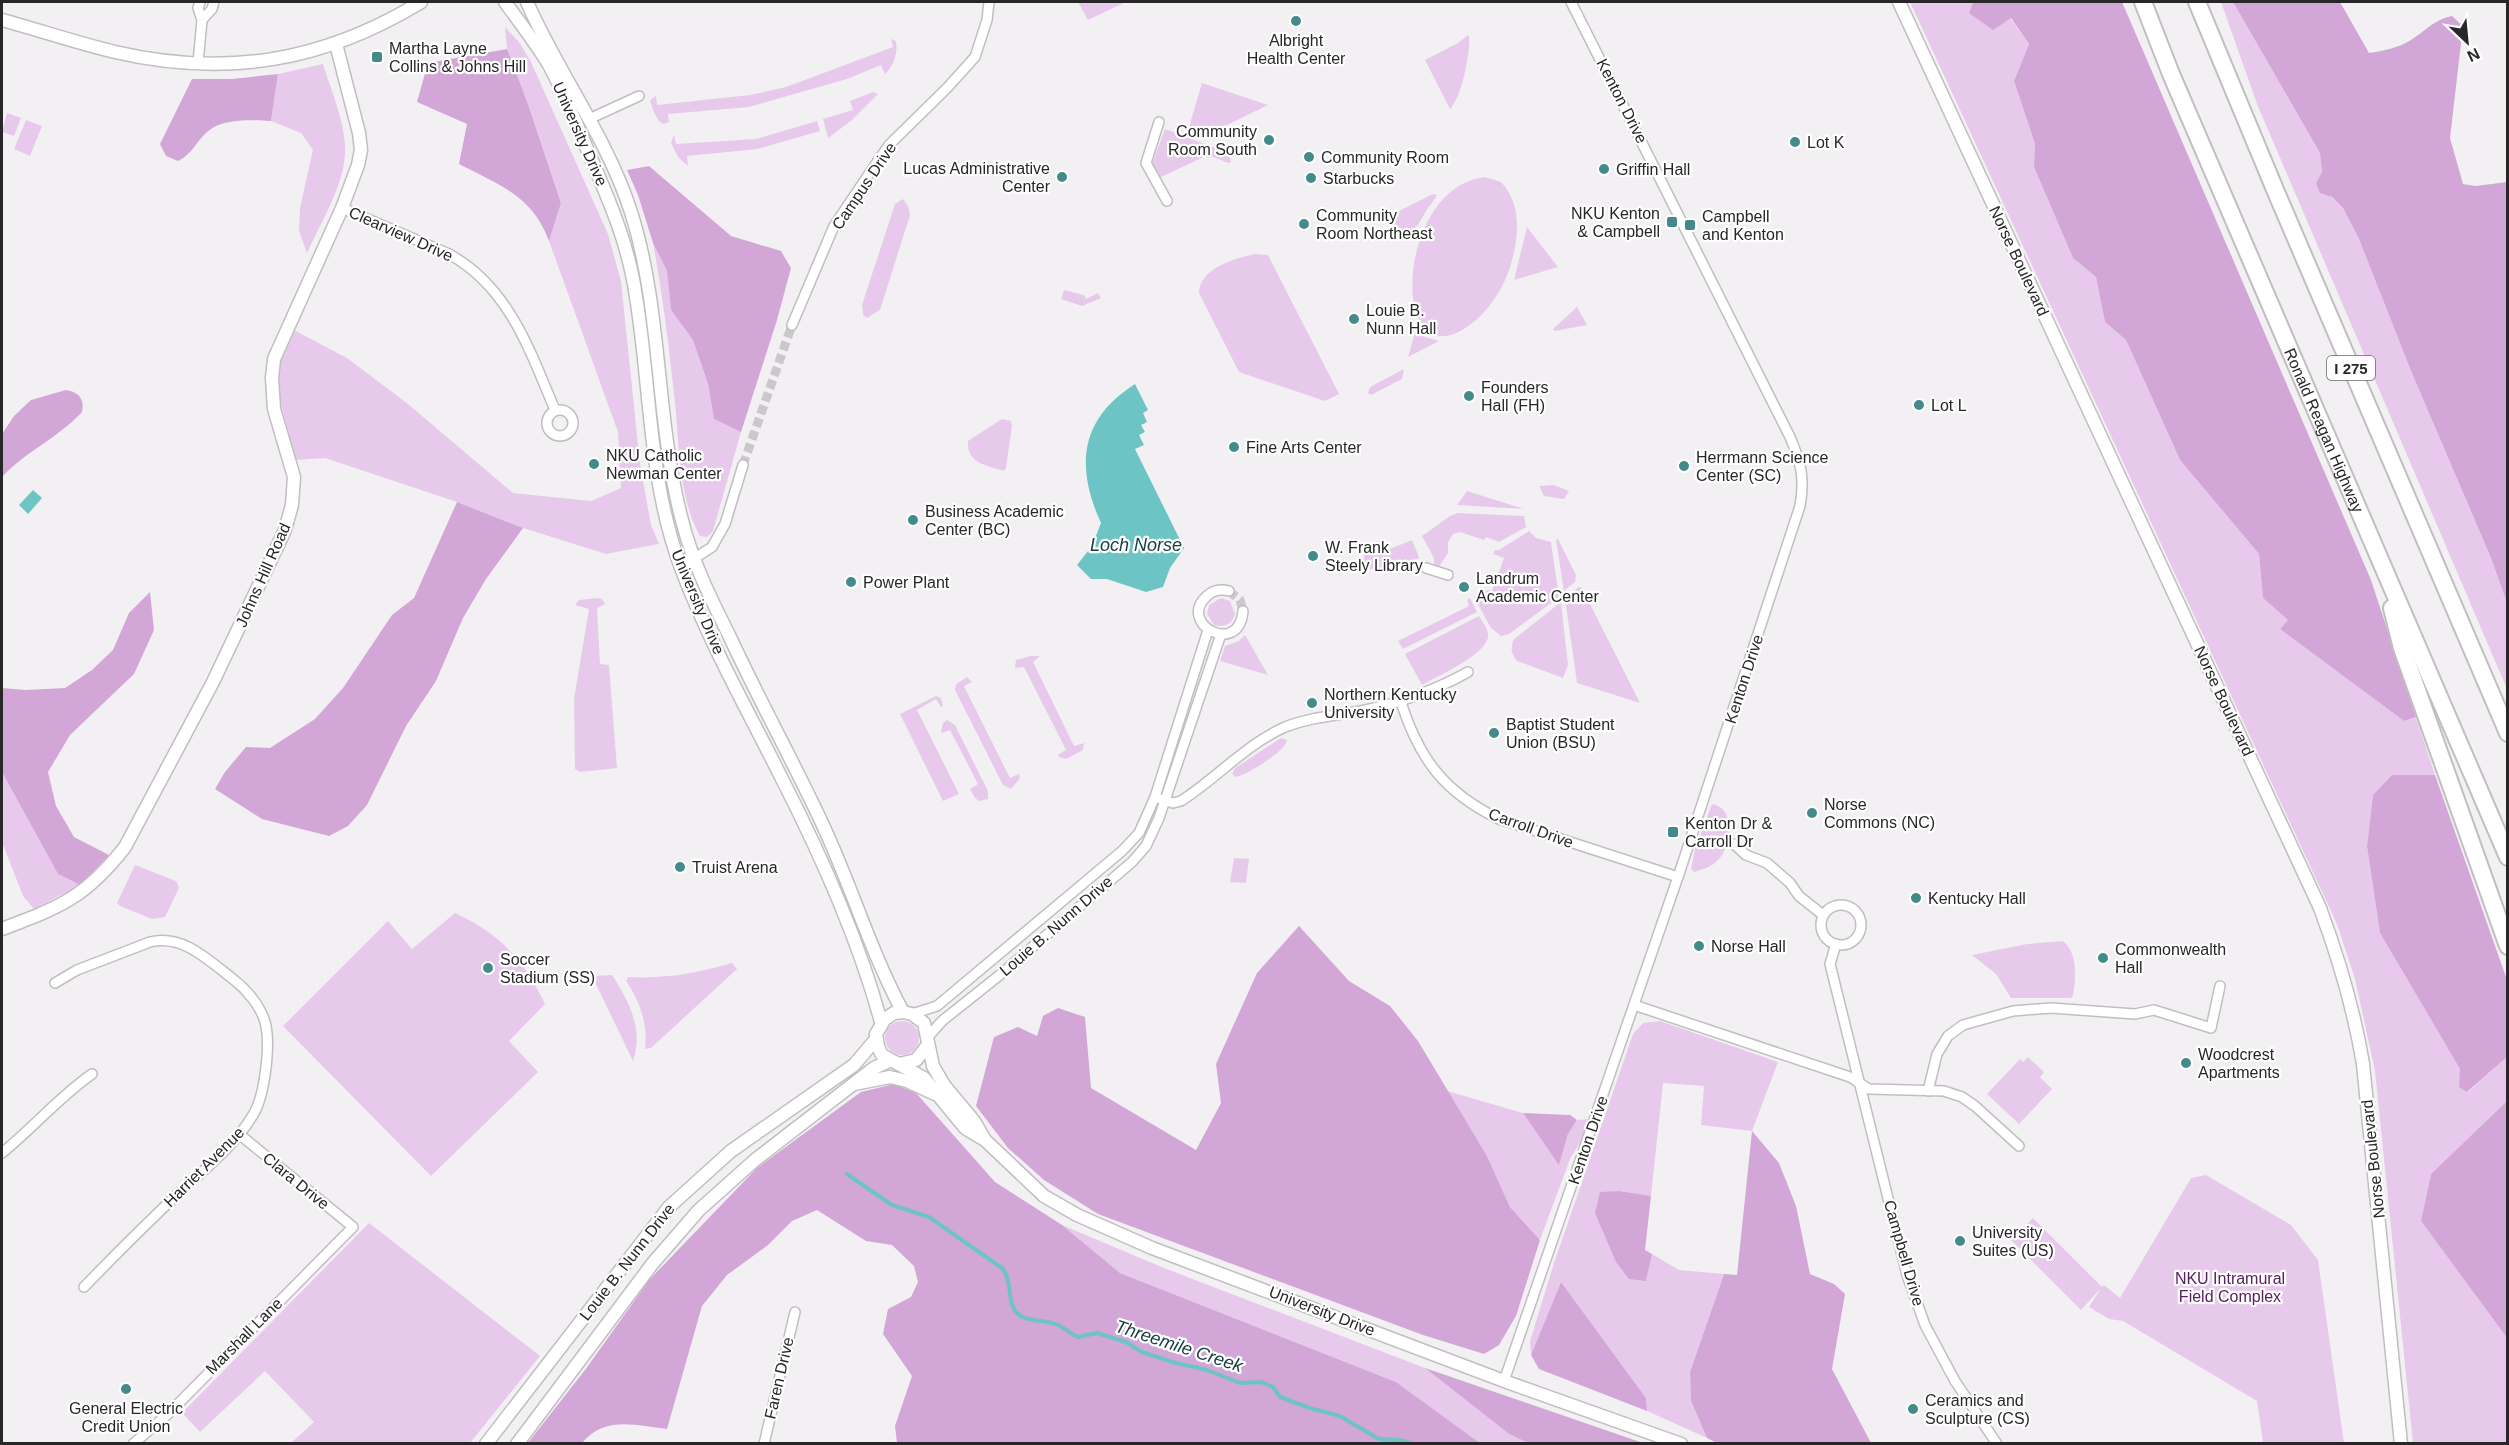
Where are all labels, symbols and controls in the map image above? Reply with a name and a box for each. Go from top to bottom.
north arrow [2437,12,2497,72]
marker: Albright Health Center [1289,14,1303,28]
place label: Albright Health Center [1247,32,1346,67]
place label: Martha Layne Collins & Johns Hill [389,40,526,75]
text: N [2464,45,2482,65]
marker: Martha Layne Collins & Johns Hill [370,50,384,64]
street label: Kenton Drive [1593,56,1651,146]
street label: University Drive [549,79,611,189]
place label: Community Room South [1168,123,1257,158]
marker: Community Room South [1262,133,1276,147]
place label: Lot K [1807,134,1845,151]
marker: Lot K [1788,135,1802,149]
street label: Campus Drive [829,139,899,233]
place label: Community Room [1321,149,1449,166]
marker: Community Room [1302,150,1316,164]
place label: Lucas Administrative Center [903,160,1051,195]
place label: Griffin Hall [1616,161,1690,178]
marker: Griffin Hall [1597,162,1611,176]
marker: Lucas Administrative Center [1055,170,1069,184]
place label: Starbucks [1323,170,1394,187]
marker: Starbucks [1304,171,1318,185]
street label: Clearview Drive [346,203,456,265]
street label: Norse Boulevard [1986,203,2052,319]
place label: NKU Kenton & Campbell [1571,205,1660,240]
place label: Community Room Northeast [1316,207,1433,242]
place label: Campbell and Kenton [1702,208,1784,243]
marker: NKU Kenton & Campbell [1665,215,1679,229]
marker: Community Room Northeast [1297,217,1311,231]
marker: Campbell and Kenton [1683,218,1697,232]
place label: Louie B. Nunn Hall [1366,302,1436,337]
marker: Louie B. Nunn Hall [1347,312,1361,326]
street label: Ronald Reagan Highway [2281,345,2367,515]
road number: I 275 [2327,356,2375,380]
place label: Founders Hall (FH) [1481,379,1549,414]
marker: Founders Hall (FH) [1462,389,1476,403]
place label: Lot L [1931,397,1967,414]
marker: Lot L [1912,398,1926,412]
place label: Fine Arts Center [1246,439,1362,456]
marker: Fine Arts Center [1227,440,1241,454]
place label: NKU Catholic Newman Center [606,447,722,482]
place label: Herrmann Science Center (SC) [1696,449,1829,484]
marker: NKU Catholic Newman Center [587,457,601,471]
marker: Herrmann Science Center (SC) [1677,459,1691,473]
place label: Business Academic Center (BC) [925,503,1064,538]
marker: Business Academic Center (BC) [906,513,920,527]
street label: Johns Hill Road [232,520,294,630]
water label: Loch Norse [1090,535,1182,555]
place label: W. Frank Steely Library [1325,539,1423,574]
street label: University Drive [668,547,728,657]
marker: W. Frank Steely Library [1306,549,1320,563]
place label: Landrum Academic Center [1476,570,1599,605]
place label: Power Plant [863,574,950,591]
marker: Power Plant [844,575,858,589]
marker: Landrum Academic Center [1457,580,1471,594]
street label: Kenton Drive [1722,632,1766,726]
street label: Norse Boulevard [2191,643,2257,759]
place label: Northern Kentucky University [1324,686,1457,721]
marker: Northern Kentucky University [1305,696,1319,710]
place label: Baptist Student Union (BSU) [1506,716,1615,751]
marker: Baptist Student Union (BSU) [1487,726,1501,740]
place label: Norse Commons (NC) [1824,796,1935,831]
street label: Carroll Drive [1486,805,1576,851]
marker: Norse Commons (NC) [1805,806,1819,820]
place label: Kenton Dr & Carroll Dr [1685,815,1772,850]
marker: Kenton Dr & Carroll Dr [1666,825,1680,839]
place label: Truist Arena [692,859,778,876]
marker: Truist Arena [673,860,687,874]
street label: Louie B. Nunn Drive [996,873,1116,979]
place label: Kentucky Hall [1928,890,2026,907]
marker: Kentucky Hall [1909,891,1923,905]
place label: Norse Hall [1711,938,1786,955]
marker: Norse Hall [1692,939,1706,953]
place label: Commonwealth Hall [2115,941,2226,976]
place label: Soccer Stadium (SS) [500,951,595,986]
marker: Commonwealth Hall [2096,951,2110,965]
marker: Soccer Stadium (SS) [481,961,495,975]
place label: Woodcrest Apartments [2198,1046,2280,1081]
marker: Woodcrest Apartments [2179,1056,2193,1070]
street label: Kenton Drive [1565,1093,1611,1186]
street label: Norse Boulevard [2358,1099,2388,1219]
street label: Harriet Avenue [161,1124,247,1210]
street label: Clara Drive [260,1149,333,1213]
street label: Campbell Drive [1881,1198,1927,1308]
street label: Louie B. Nunn Drive [576,1200,678,1324]
place label: University Suites (US) [1972,1224,2054,1259]
marker: University Suites (US) [1953,1234,1967,1248]
park label: NKU Intramural Field Complex [2175,1270,2285,1305]
street label: University Drive [1267,1283,1377,1339]
street label: Marshall Lane [202,1294,286,1378]
water label: Threemile Creek [1113,1316,1246,1376]
street label: Faren Drive [761,1335,797,1421]
marker: General Electric Credit Union [119,1382,133,1396]
place label: Ceramics and Sculpture (CS) [1925,1392,2030,1427]
place label: General Electric Credit Union [69,1400,183,1435]
marker: Ceramics and Sculpture (CS) [1906,1402,1920,1416]

